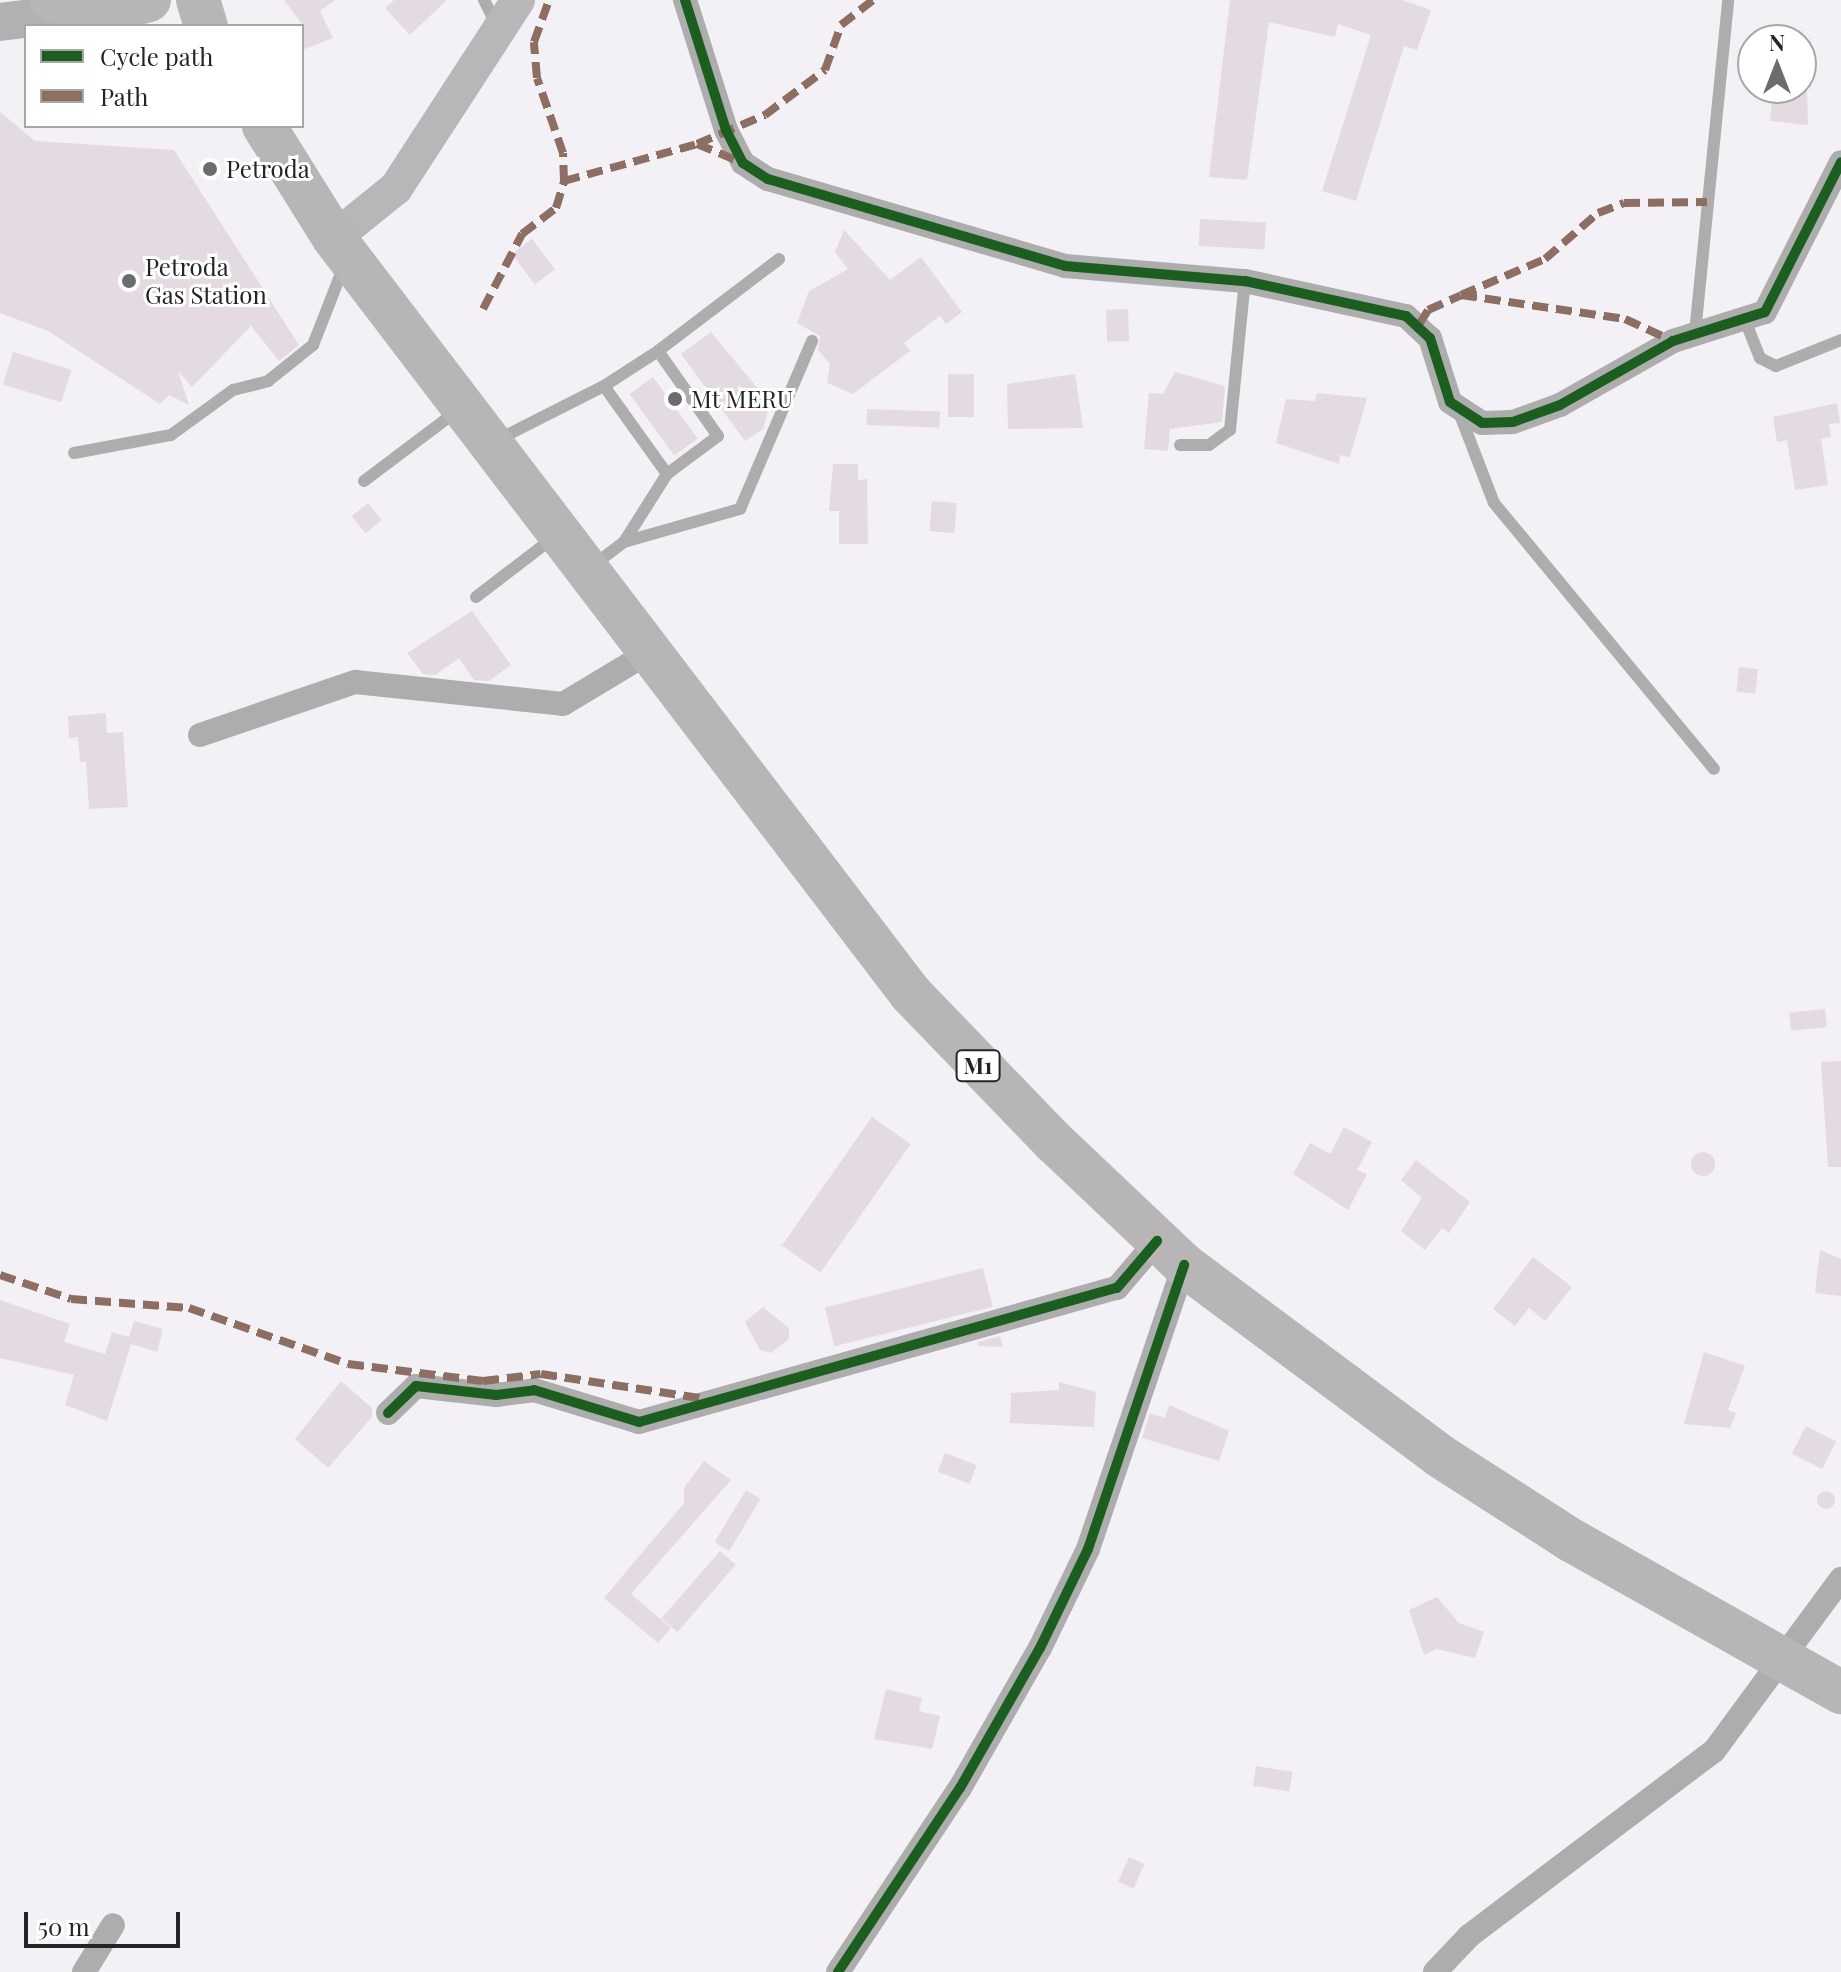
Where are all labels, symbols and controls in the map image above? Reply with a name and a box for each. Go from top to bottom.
legend [24,24,304,128]
north arrow [1737,24,1817,104]
text: N [1769,27,1785,57]
text: Cycle path [100,40,213,72]
text: Path [100,80,148,112]
place label: Petroda [226,155,310,183]
marker: Petroda [201,160,219,178]
place label: Petroda Gas Station [145,253,267,309]
marker: Petroda Gas Station [120,272,138,290]
place label: Mt MERU [691,385,794,413]
marker: Mt MERU [666,390,684,408]
road number: M1 [954,1048,1002,1084]
scale bar [28,1896,184,1946]
text: 50 m [38,1910,90,1942]

